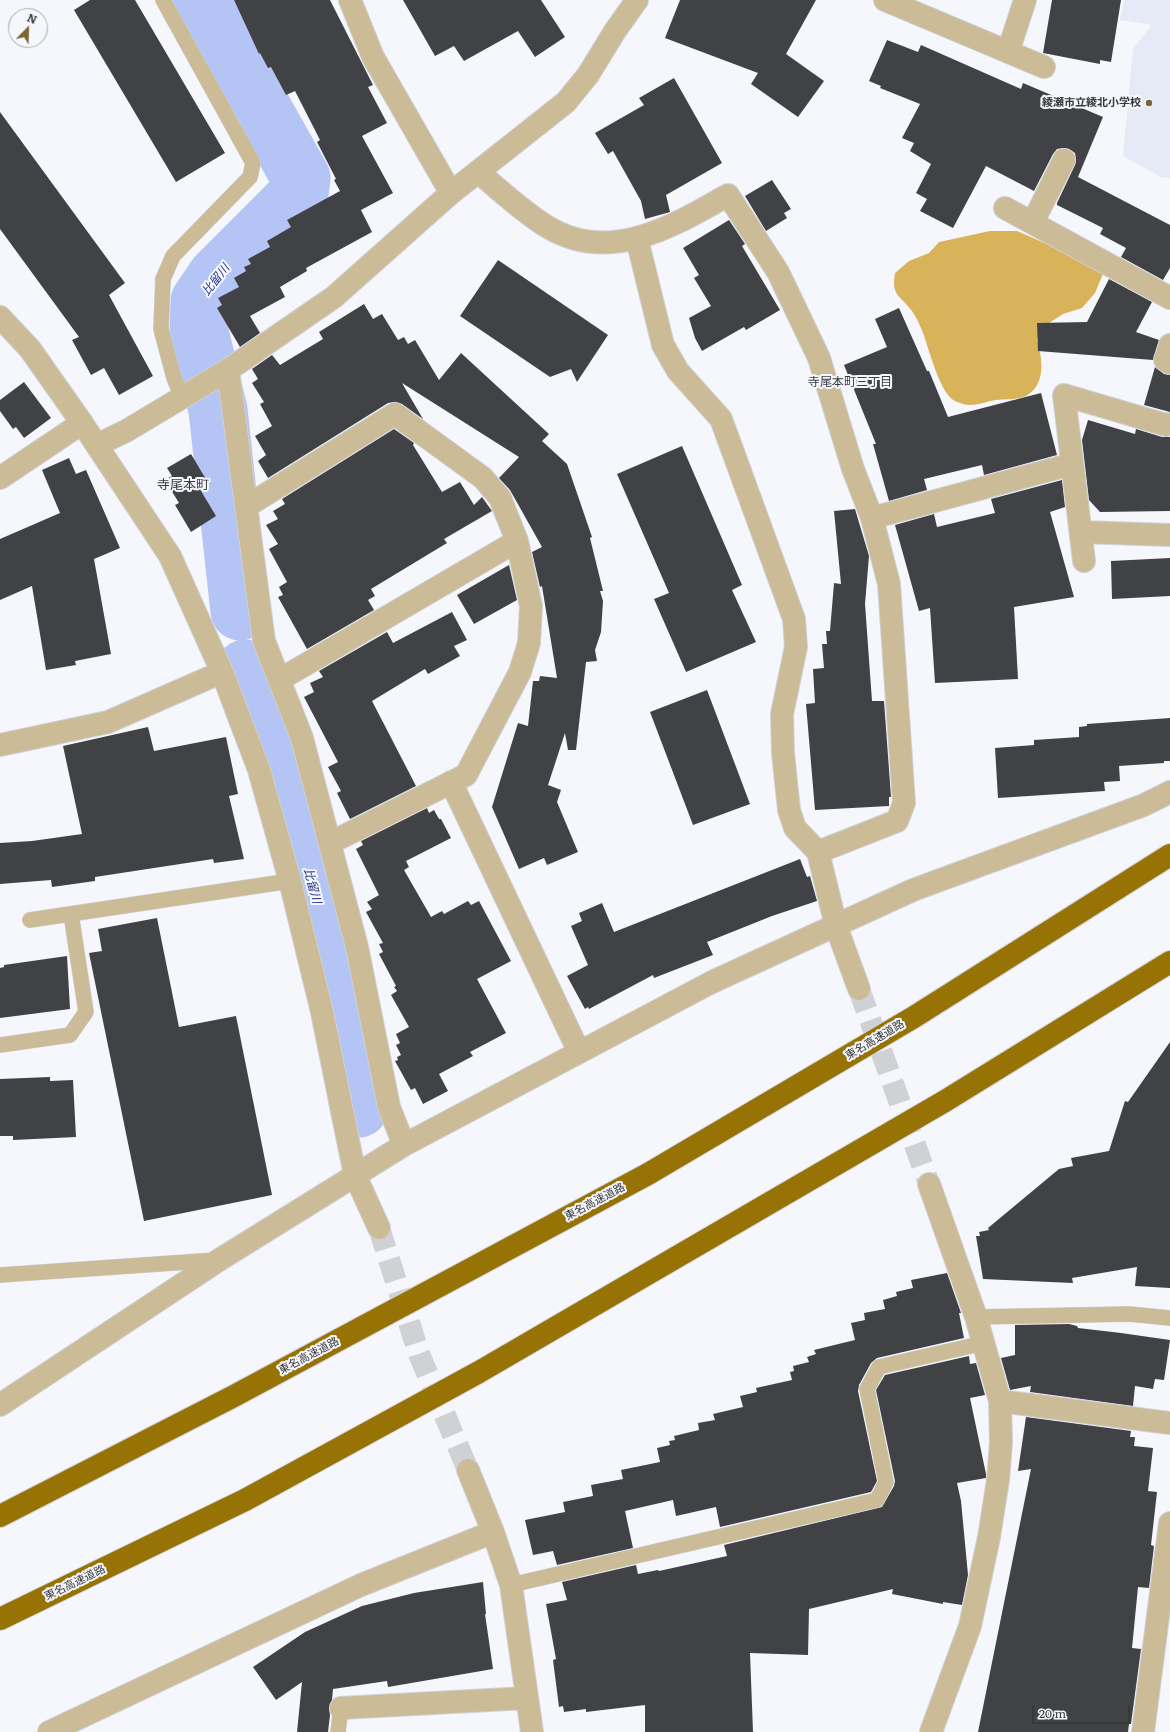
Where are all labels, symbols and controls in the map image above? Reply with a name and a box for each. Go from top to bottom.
north arrow [8,8,48,48]
text: N [25,9,40,27]
place label: 綾瀬市立綾北小学校 [1042,96,1141,110]
marker: 綾瀬市立綾北小学校 [1144,98,1154,108]
water label: 比留川 [199,261,233,299]
district label: 寺尾本町三丁目 [808,375,892,389]
district label: 寺尾本町 [157,477,209,493]
water label: 比留川 [300,867,324,905]
street label: 東名高速道路 [843,1017,907,1063]
street label: 東名高速道路 [563,1181,627,1223]
street label: 東名高速道路 [277,1335,341,1377]
street label: 東名高速道路 [42,1563,108,1603]
scale bar [1034,1698,1132,1724]
text: 20 m [1039,1704,1066,1722]

